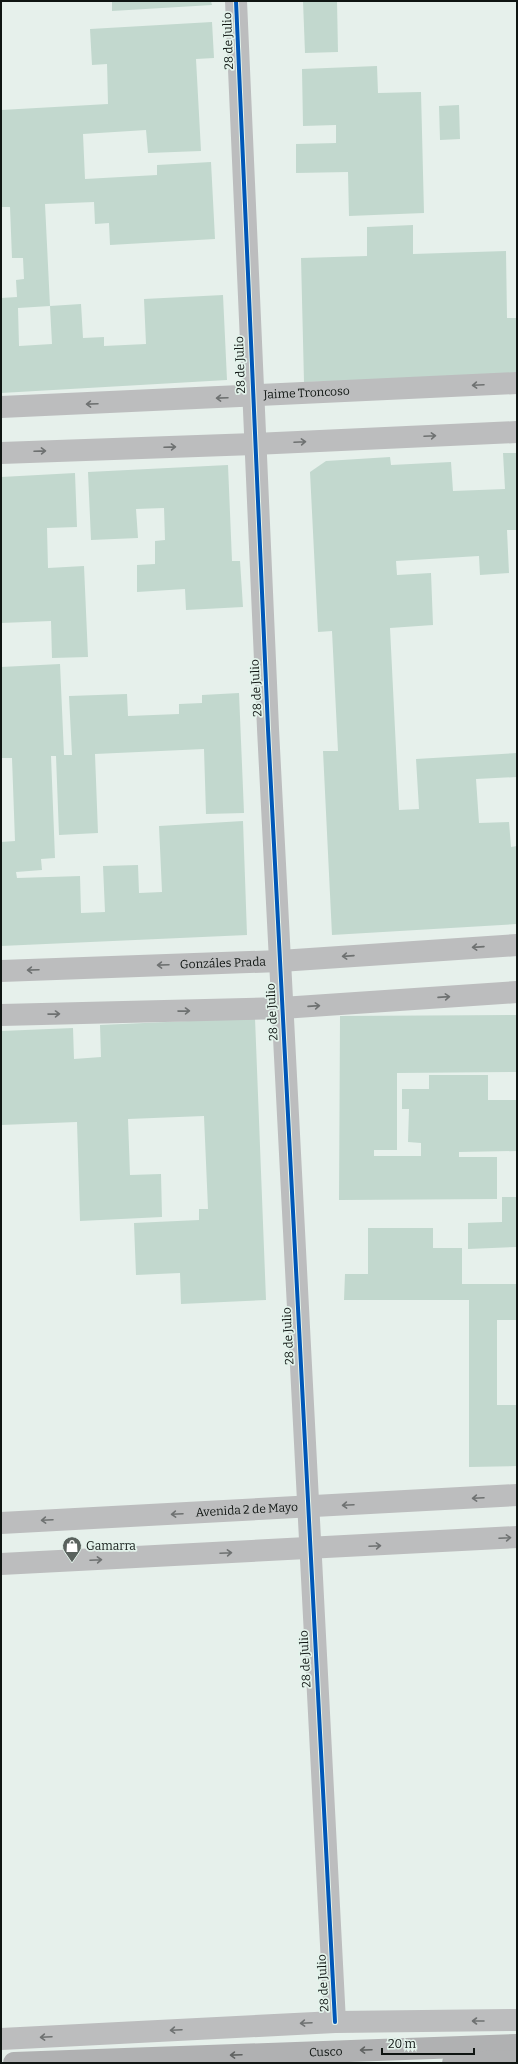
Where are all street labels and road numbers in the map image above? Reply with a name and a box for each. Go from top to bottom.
street label: 28 de Julio [220,12,236,70]
street label: 28 de Julio [232,336,248,394]
street label: Jaime Troncoso [262,384,350,402]
street label: 28 de Julio [248,659,264,717]
street label: Gonzáles Prada [180,954,267,972]
street label: 28 de Julio [264,983,280,1041]
street label: 28 de Julio [280,1307,296,1365]
street label: Avenida 2 de Mayo [195,1500,298,1519]
street label: 28 de Julio [297,1630,313,1688]
street label: 28 de Julio [315,1954,331,2012]
street label: Cusco [309,2044,343,2059]

